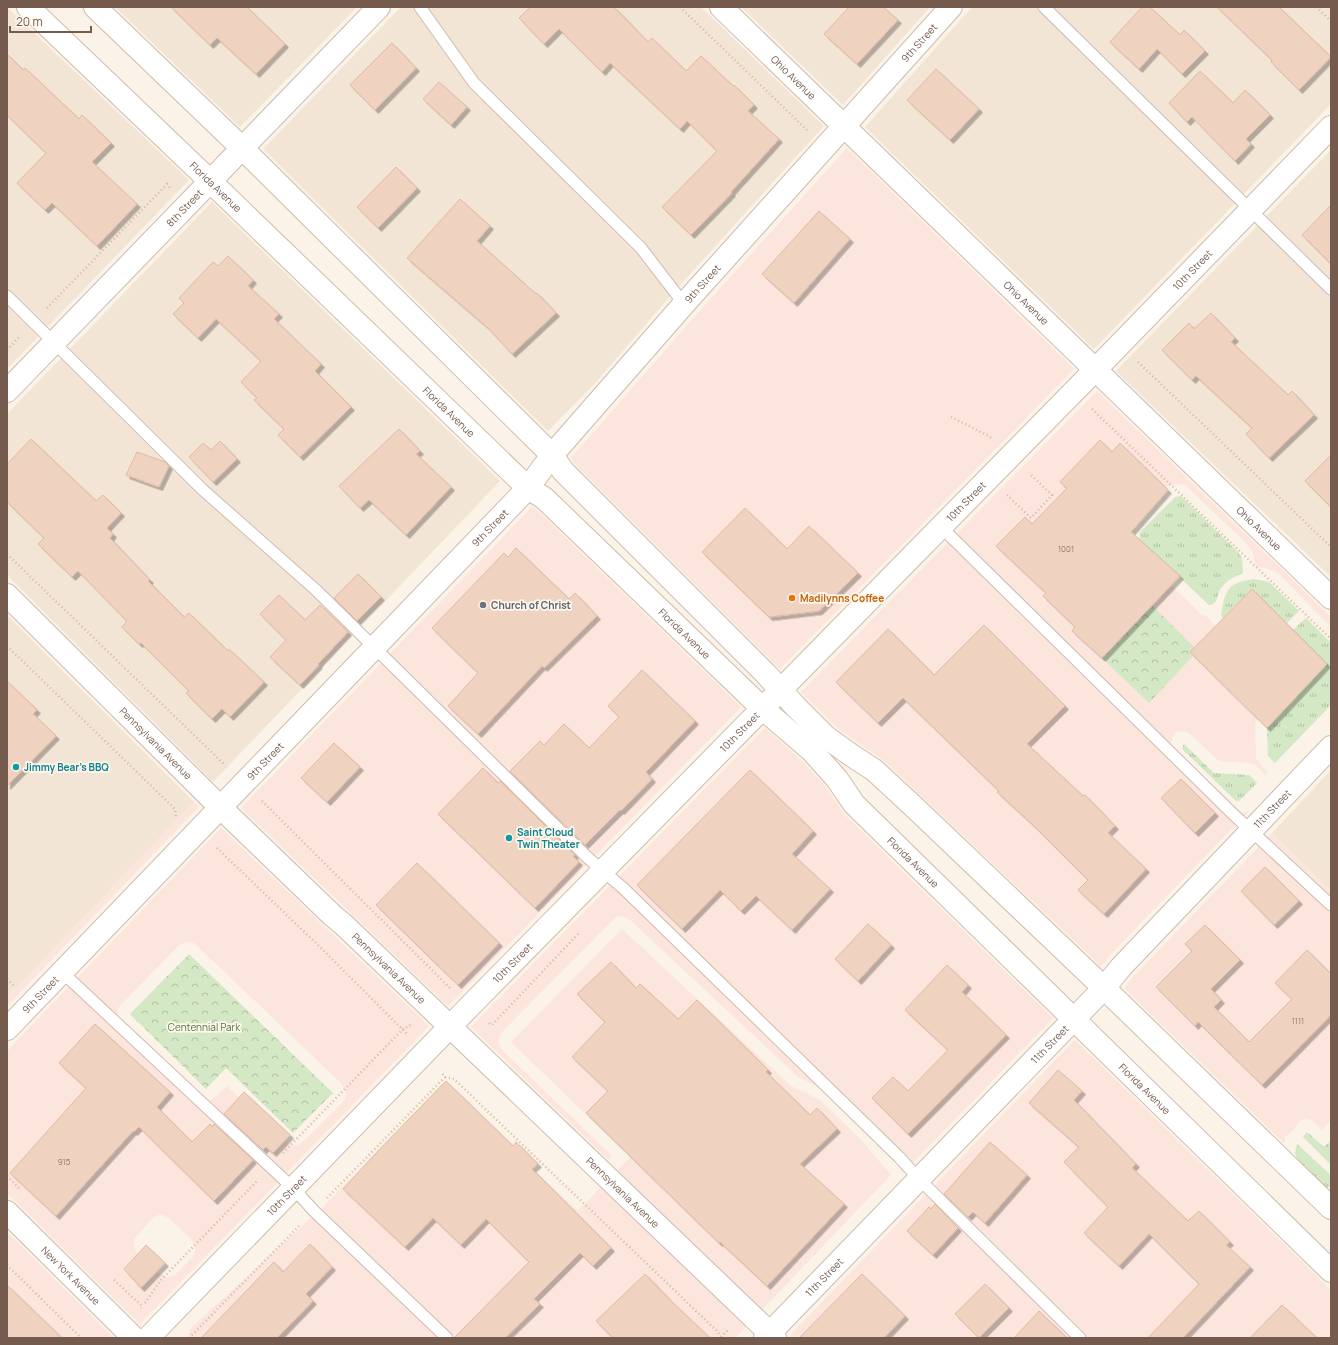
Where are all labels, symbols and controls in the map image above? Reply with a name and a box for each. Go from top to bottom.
scale bar [10,8,91,34]
text: 20 m [16,13,43,30]
street label: 9th Street [898,20,940,65]
street label: Ohio Avenue [768,52,819,103]
street label: Florida Avenue [187,158,245,215]
street label: 8th Street [163,186,206,230]
street label: 10th Street [1169,246,1215,293]
street label: 9th Street [681,261,724,306]
street label: Ohio Avenue [1001,278,1052,328]
street label: Florida Avenue [420,383,478,440]
street label: 10th Street [943,478,989,525]
street label: Ohio Avenue [1233,503,1285,553]
street label: 9th Street [468,506,511,550]
house number: 1001 [1058,543,1074,554]
place label: Madilynns Coffee [800,591,884,605]
marker: Madilynns Coffee [787,593,797,603]
place label: Church of Christ [491,598,571,612]
marker: Church of Christ [478,600,488,610]
street label: Florida Avenue [656,605,714,662]
street label: Pennsylvania Avenue [117,704,195,782]
street label: 10th Street [716,709,763,755]
street label: 9th Street [243,739,287,783]
place label: Jimmy Bear's BBQ [24,760,109,774]
marker: Jimmy Bear's BBQ [11,762,21,772]
street label: 11th Street [1250,786,1294,831]
place label: Saint Cloud Twin Theater [517,825,580,851]
marker: Saint Cloud Twin Theater [504,833,514,843]
street label: Florida Avenue [884,834,942,891]
street label: Pennsylvania Avenue [349,930,429,1007]
street label: 10th Street [489,940,535,986]
street label: 9th Street [19,972,62,1016]
house number: 1111 [1292,1015,1304,1026]
park label: Centennial Park [168,1020,241,1034]
street label: 11th Street [1027,1022,1072,1067]
street label: Florida Avenue [1116,1060,1174,1117]
street label: Pennsylvania Avenue [583,1154,663,1231]
house number: 915 [58,1156,71,1167]
street label: 10th Street [264,1172,309,1218]
street label: New York Avenue [38,1243,104,1308]
street label: 11th Street [802,1254,846,1299]

